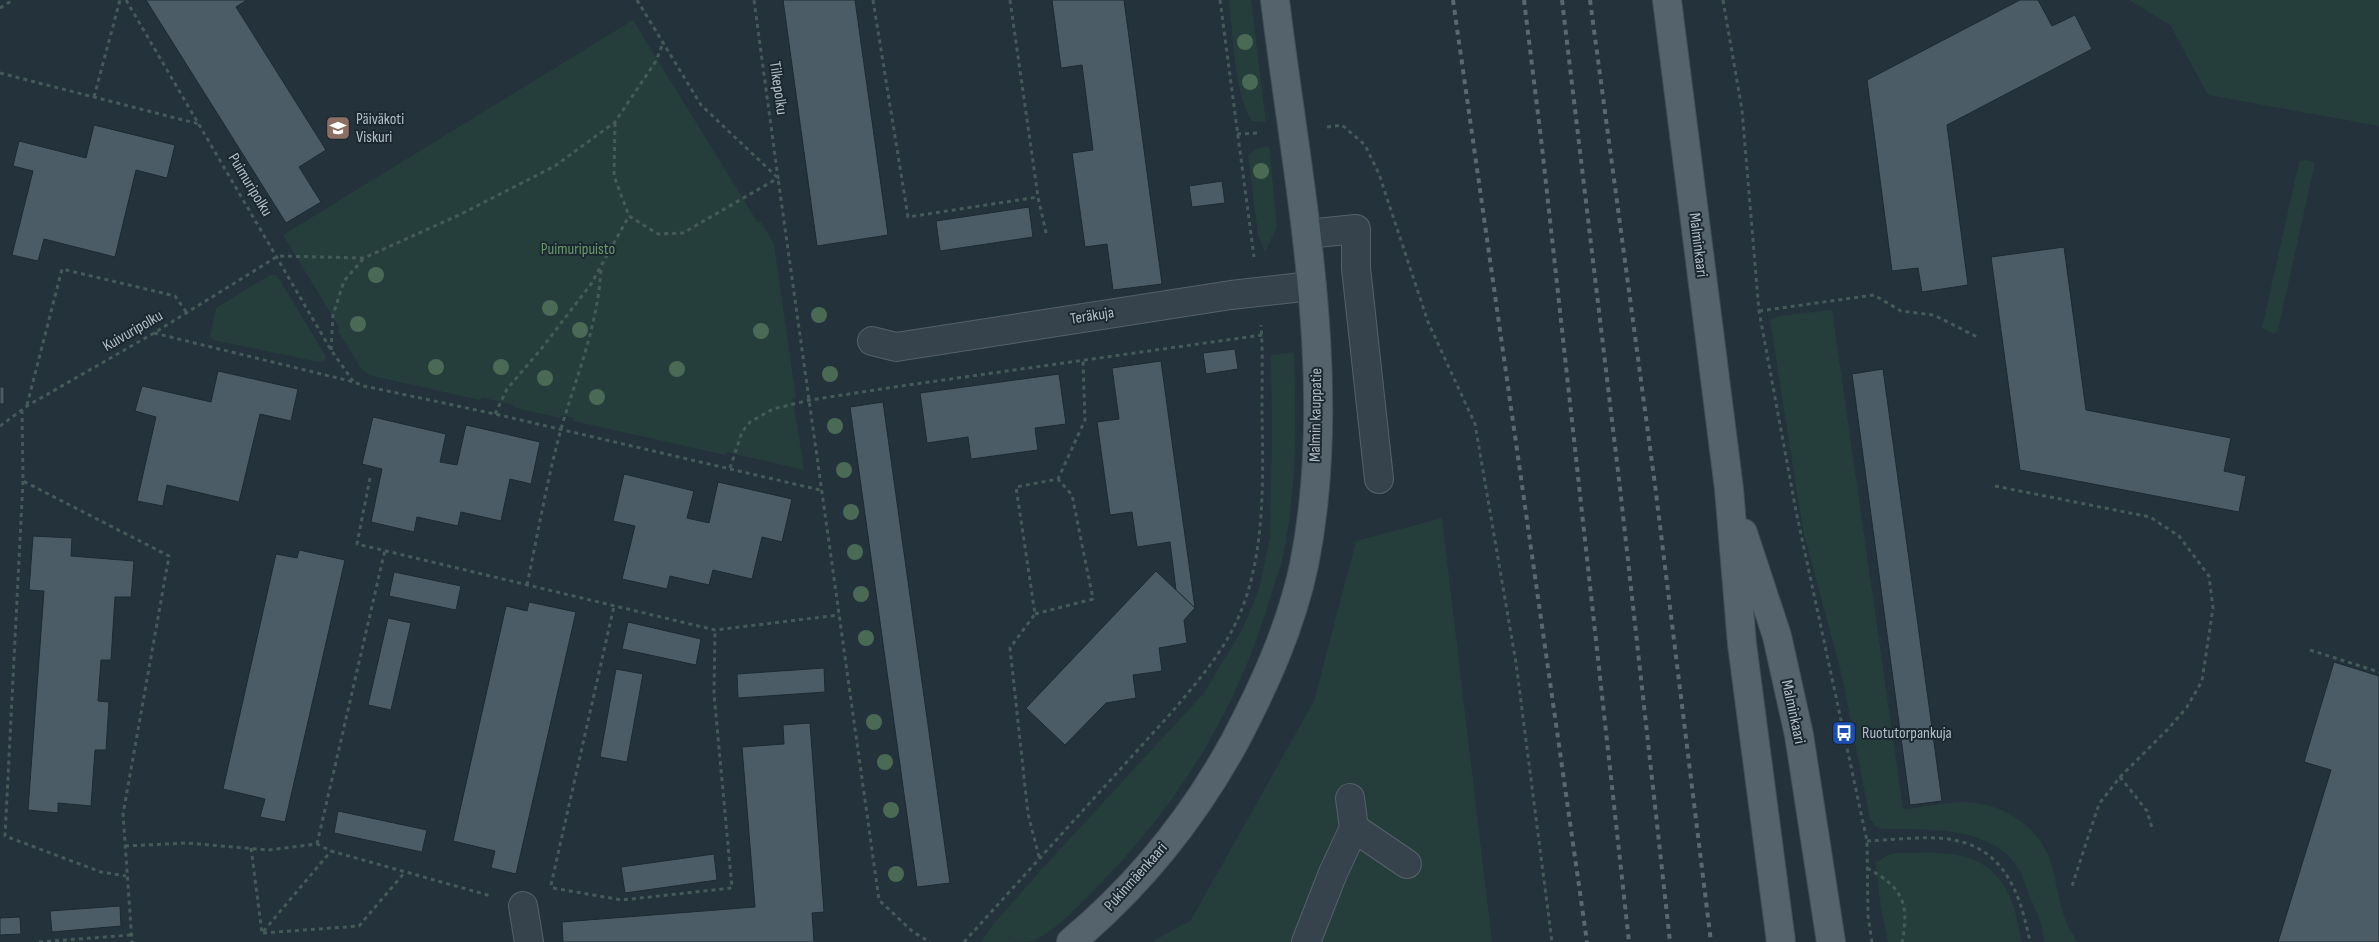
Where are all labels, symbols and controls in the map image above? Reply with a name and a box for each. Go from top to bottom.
street label: Tilkepolku [765,60,791,116]
place label: Päiväkoti Viskuri [356,110,404,147]
school or university icon: Päiväkoti Viskuri [325,115,351,141]
street label: Puimuripolku [224,150,276,220]
street label: Malminkaari [1685,212,1711,278]
park label: Puimuripuisto [541,240,615,259]
street label: Teräkuja [1069,303,1115,329]
street label: Kuivuripolku [100,306,166,356]
street label: Malmin kauppatie [1306,368,1326,462]
street label: Malminkaari [1777,678,1809,746]
bus stop icon: Ruotutorpankuja [1831,720,1857,746]
place label: Ruotutorpankuja [1862,724,1952,743]
street label: Pukinmäenkaari [1100,839,1172,915]

